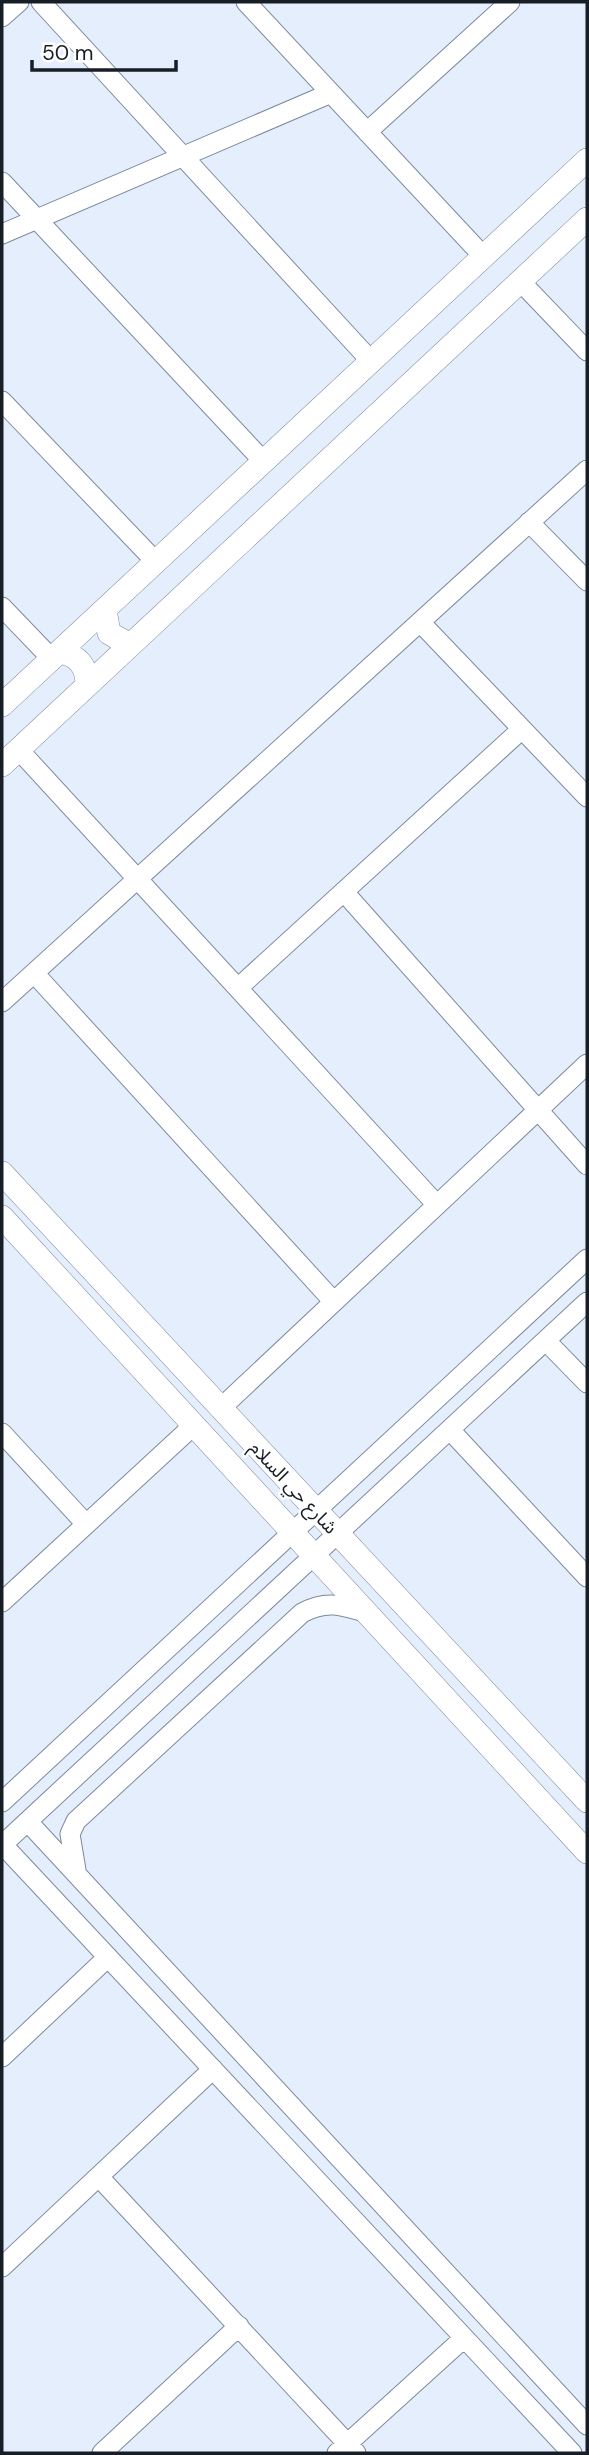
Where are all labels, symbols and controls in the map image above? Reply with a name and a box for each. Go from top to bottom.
scale bar [32,28,175,72]
text: 50 m [42,39,93,67]
street label: شارع حي السلام [242,1435,343,1541]

